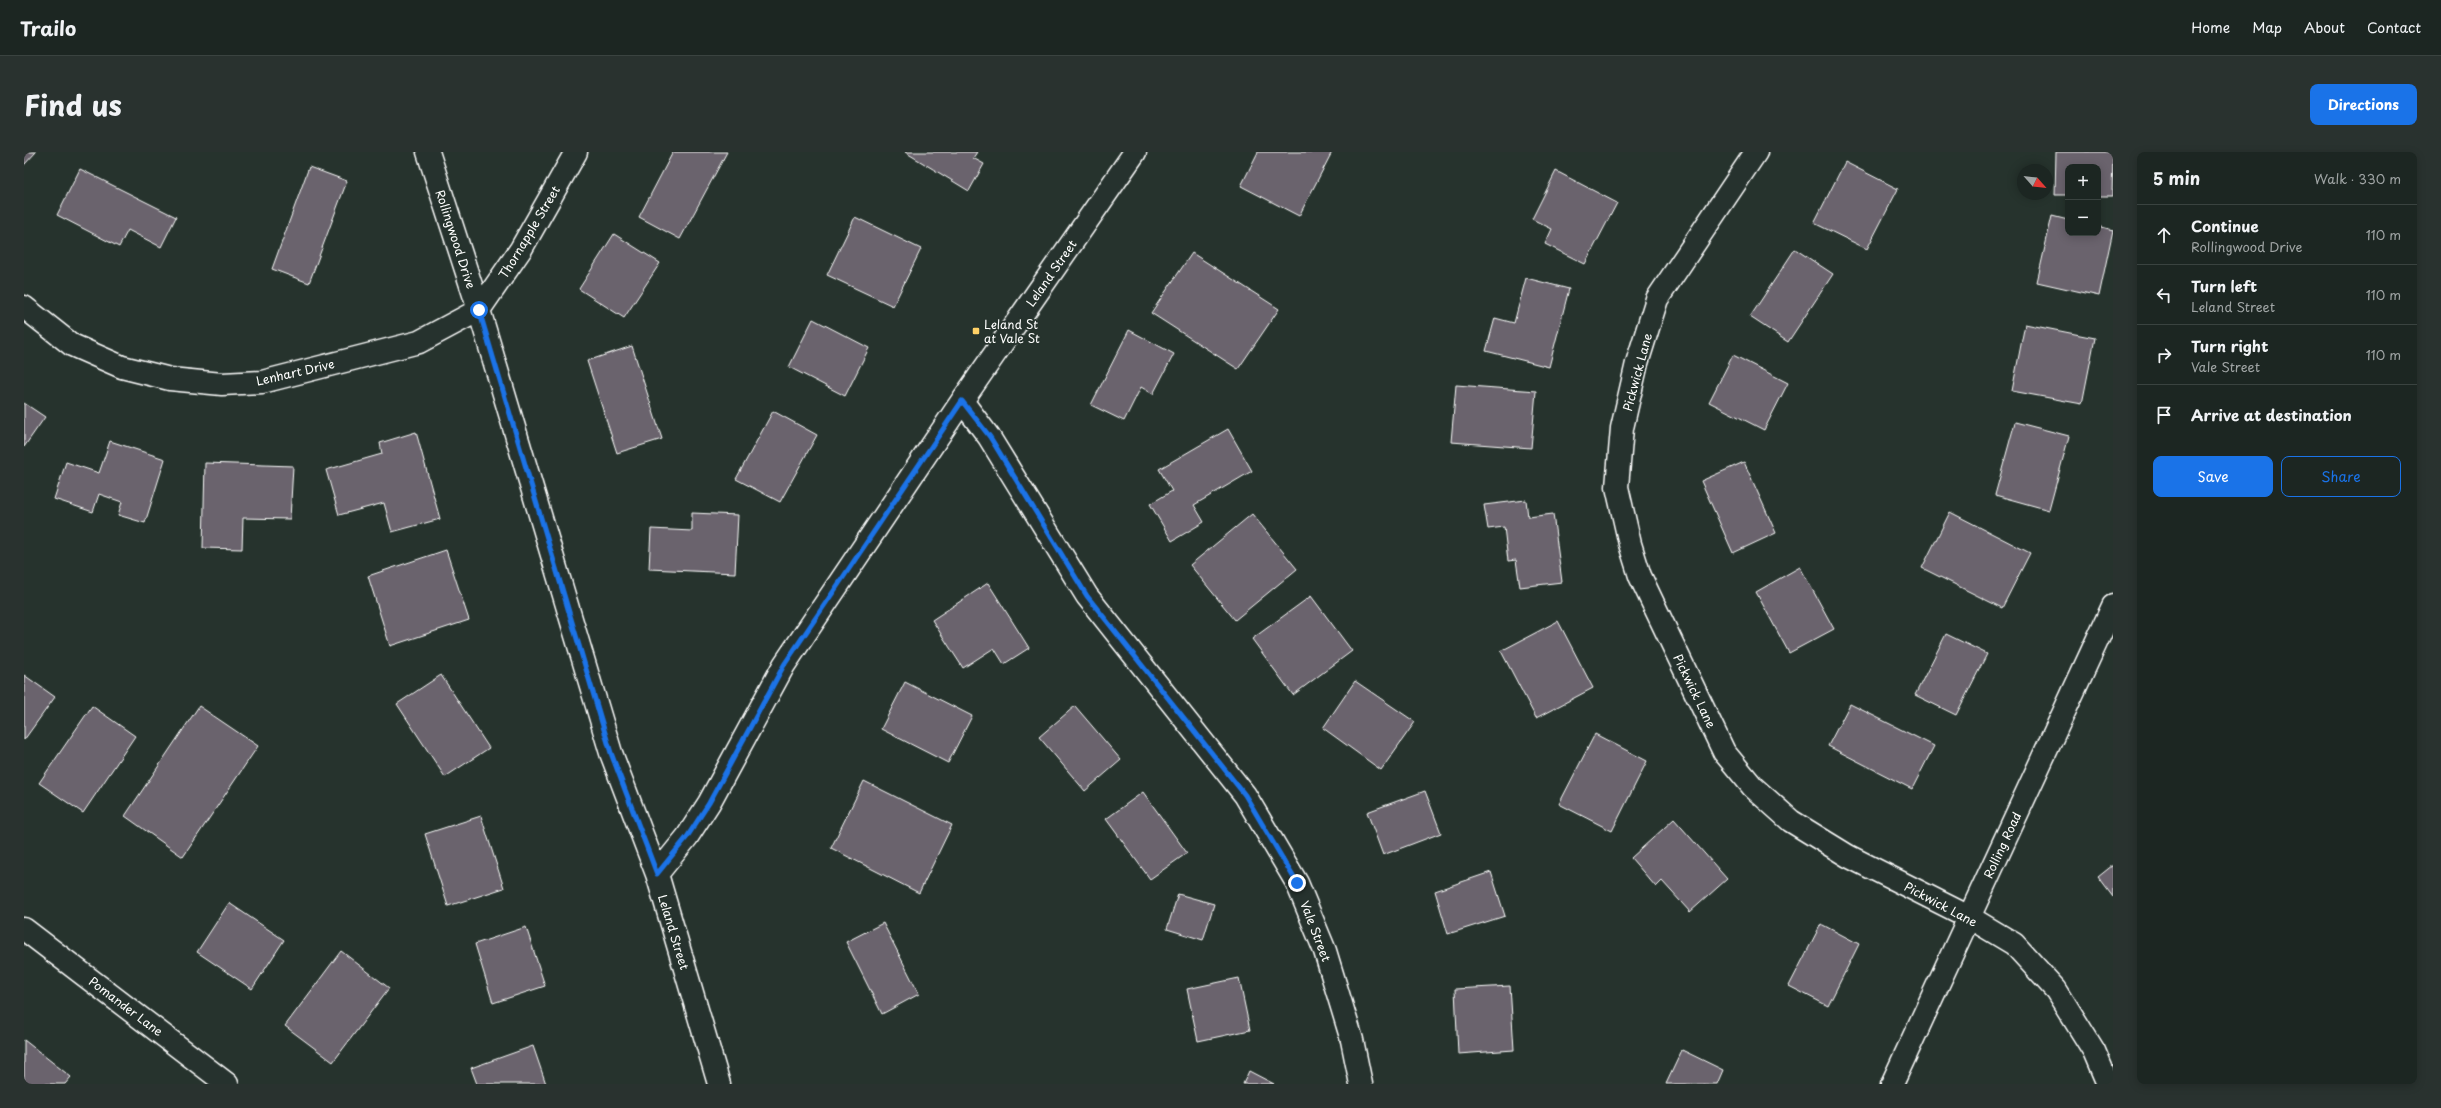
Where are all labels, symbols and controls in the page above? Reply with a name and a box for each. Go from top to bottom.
text: Trailo [20,14,76,42]
text: Home [2191,17,2230,38]
text: Map [2252,17,2282,38]
text: About [2304,17,2345,38]
text: Contact [2367,17,2421,38]
text: Find us [24,83,122,126]
button: Directions [2310,84,2417,125]
north arrow [2017,164,2053,200]
map controls [2065,164,2101,236]
button: + [2065,164,2101,200]
text: 5 min [2153,165,2200,191]
text: Walk · 330 m [2314,169,2401,188]
street label: Thornapple Street [494,182,564,282]
street label: Rollingwood Drive [432,187,480,291]
button: − [2065,200,2101,236]
text: Continue [2191,214,2259,237]
icon: ahead [2153,224,2175,246]
text: 110 m [2366,225,2401,244]
street label: Leland Street [1021,236,1081,310]
text: Rollingwood Drive [2191,237,2302,256]
text: Turn left [2191,274,2257,297]
icon: left [2153,284,2175,306]
text: 110 m [2366,285,2401,304]
text: Leland Street [2191,297,2275,316]
route start [470,301,488,319]
place label: Leland St at Vale St [984,315,1040,347]
marker: Leland St at Vale St [971,326,981,336]
street label: Pickwick Lane [1618,331,1656,413]
text: Turn right [2191,334,2268,357]
icon: right [2153,344,2175,366]
text: 110 m [2366,345,2401,364]
street label: Lenhart Drive [254,354,336,390]
text: Vale Street [2191,357,2260,376]
text: Arrive at destination [2191,403,2352,426]
icon: arrive [2153,404,2175,426]
button: Save [2153,456,2273,497]
button: Share [2281,456,2401,497]
street label: Pickwick Lane [1669,651,1721,731]
street label: Rolling Road [1979,809,2025,881]
route end [1288,874,1306,892]
street label: Pickwick Lane [1901,877,1981,931]
street label: Leland Street [654,892,694,972]
street label: Vale Street [1296,898,1336,964]
street label: Pomander Lane [85,972,167,1040]

